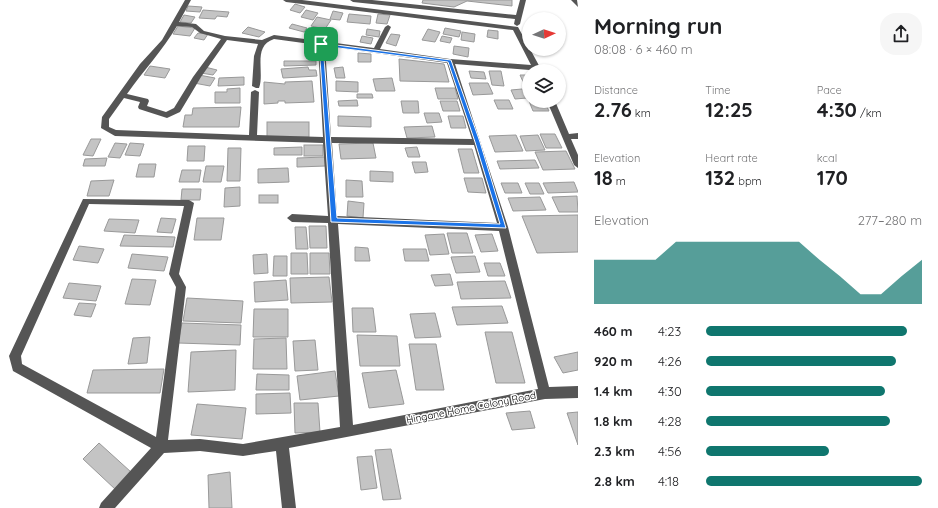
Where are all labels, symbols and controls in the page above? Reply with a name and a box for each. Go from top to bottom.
north arrow [522,12,566,56]
map controls [522,12,566,108]
text: Morning run [594,12,722,40]
button: share [880,13,922,55]
pin [304,27,338,61]
icon: arrive [310,33,332,55]
text: 08:08 · 6 × 460 m [594,41,693,57]
button: layers [522,64,566,108]
text: Distance [594,83,638,97]
text: Time [705,83,731,97]
text: Pace [817,83,842,97]
text: 2.76 [594,97,632,122]
text: 12:25 [705,97,753,122]
text: 4:30 [817,97,857,122]
text: km [632,106,651,120]
text: /km [857,106,882,120]
text: Elevation [594,151,640,165]
text: Heart rate [705,151,758,165]
text: kcal [817,151,837,165]
text: 18 [594,165,613,190]
text: 132 [705,165,735,190]
text: 170 [817,165,848,190]
text: m [613,174,626,188]
text: bpm [735,174,762,188]
text: Elevation [594,212,649,228]
text: 277–280 m [858,212,922,228]
text: 460 m [594,323,632,339]
text: 4:23 [658,323,681,339]
text: 920 m [594,353,632,369]
text: 4:26 [658,353,681,369]
text: 1.4 km [594,383,633,399]
text: 4:30 [658,383,682,399]
street label: Hingane Home Colony Road [405,389,537,426]
text: 1.8 km [594,413,632,429]
text: 4:28 [658,413,682,429]
text: 2.3 km [594,443,635,459]
text: 4:56 [658,443,681,459]
text: 2.8 km [594,473,635,489]
text: 4:18 [658,473,679,489]

